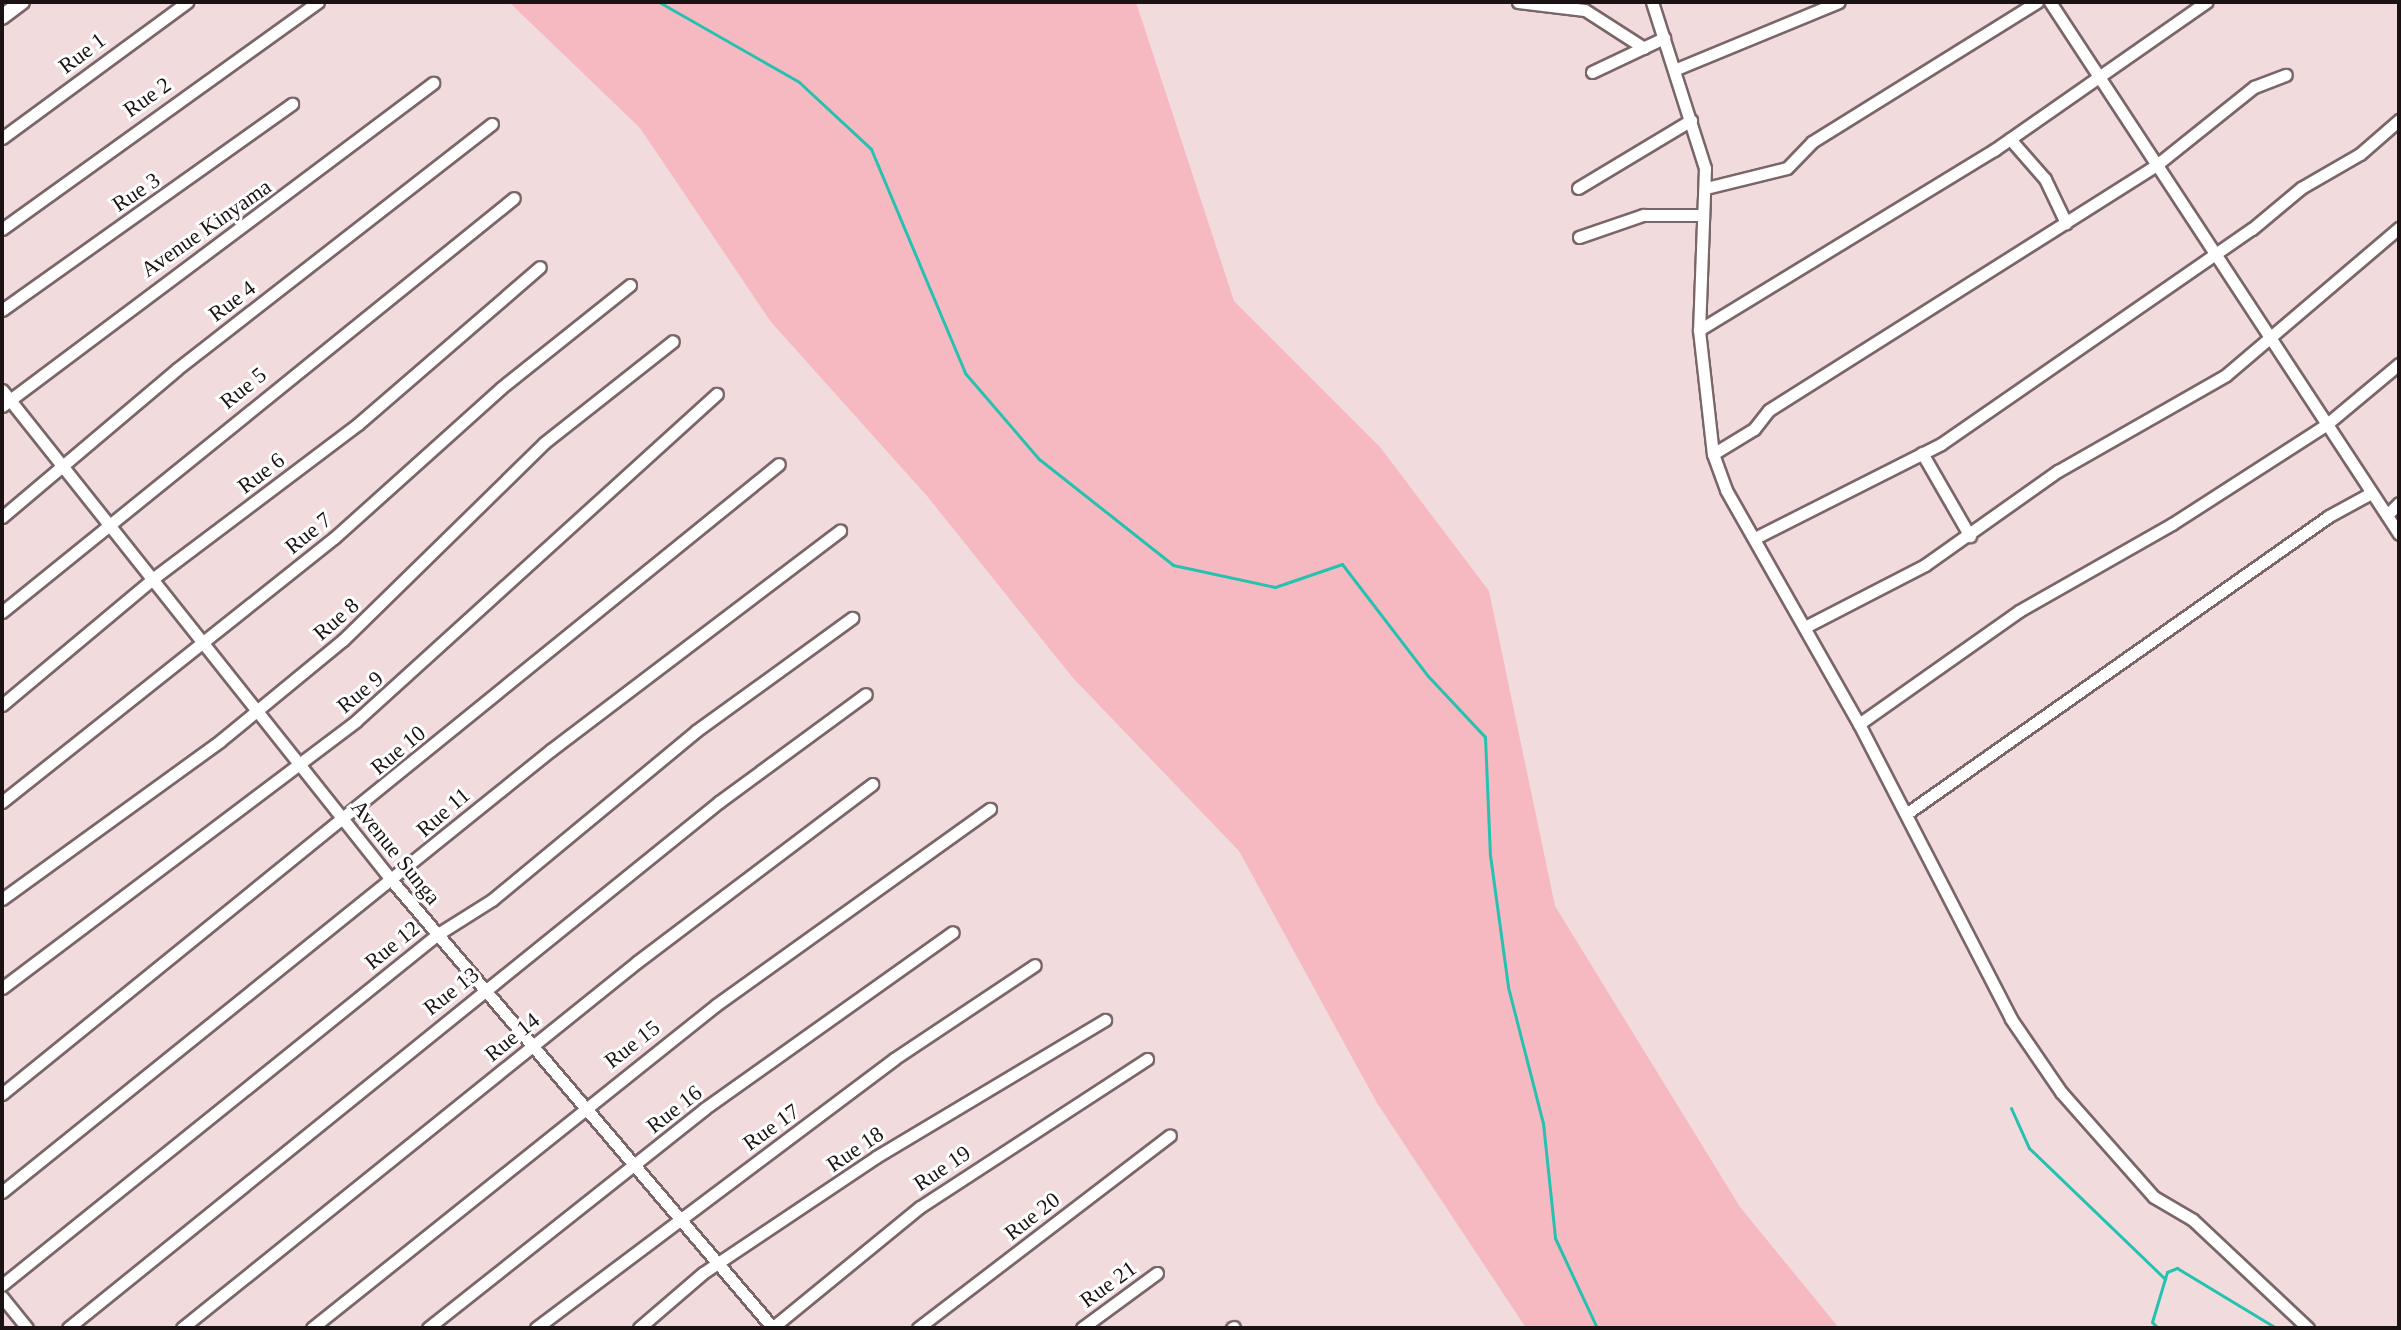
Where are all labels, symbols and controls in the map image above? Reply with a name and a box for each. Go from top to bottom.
street label: Rue 1 [53,27,111,79]
street label: Rue 2 [118,71,176,123]
street label: Rue 3 [107,167,165,217]
street label: Avenue Kinyama [136,173,276,283]
street label: Rue 4 [203,275,261,327]
street label: Rue 5 [215,361,271,415]
street label: Rue 6 [232,447,290,499]
street label: Rue 7 [280,506,336,560]
street label: Rue 8 [308,592,364,646]
street label: Rue 9 [332,665,388,719]
street label: Rue 10 [365,720,431,780]
street label: Rue 11 [411,782,475,842]
street label: Avenue Sunga [346,794,446,910]
street label: Rue 12 [359,915,425,975]
street label: Rue 13 [418,961,484,1021]
street label: Rue 14 [479,1007,545,1067]
street label: Rue 15 [599,1014,665,1074]
street label: Rue 16 [641,1079,707,1139]
street label: Rue 17 [738,1098,804,1156]
street label: Rue 18 [822,1120,888,1178]
street label: Rue 19 [909,1139,975,1197]
street label: Rue 20 [999,1186,1065,1246]
street label: Rue 21 [1075,1255,1141,1313]

